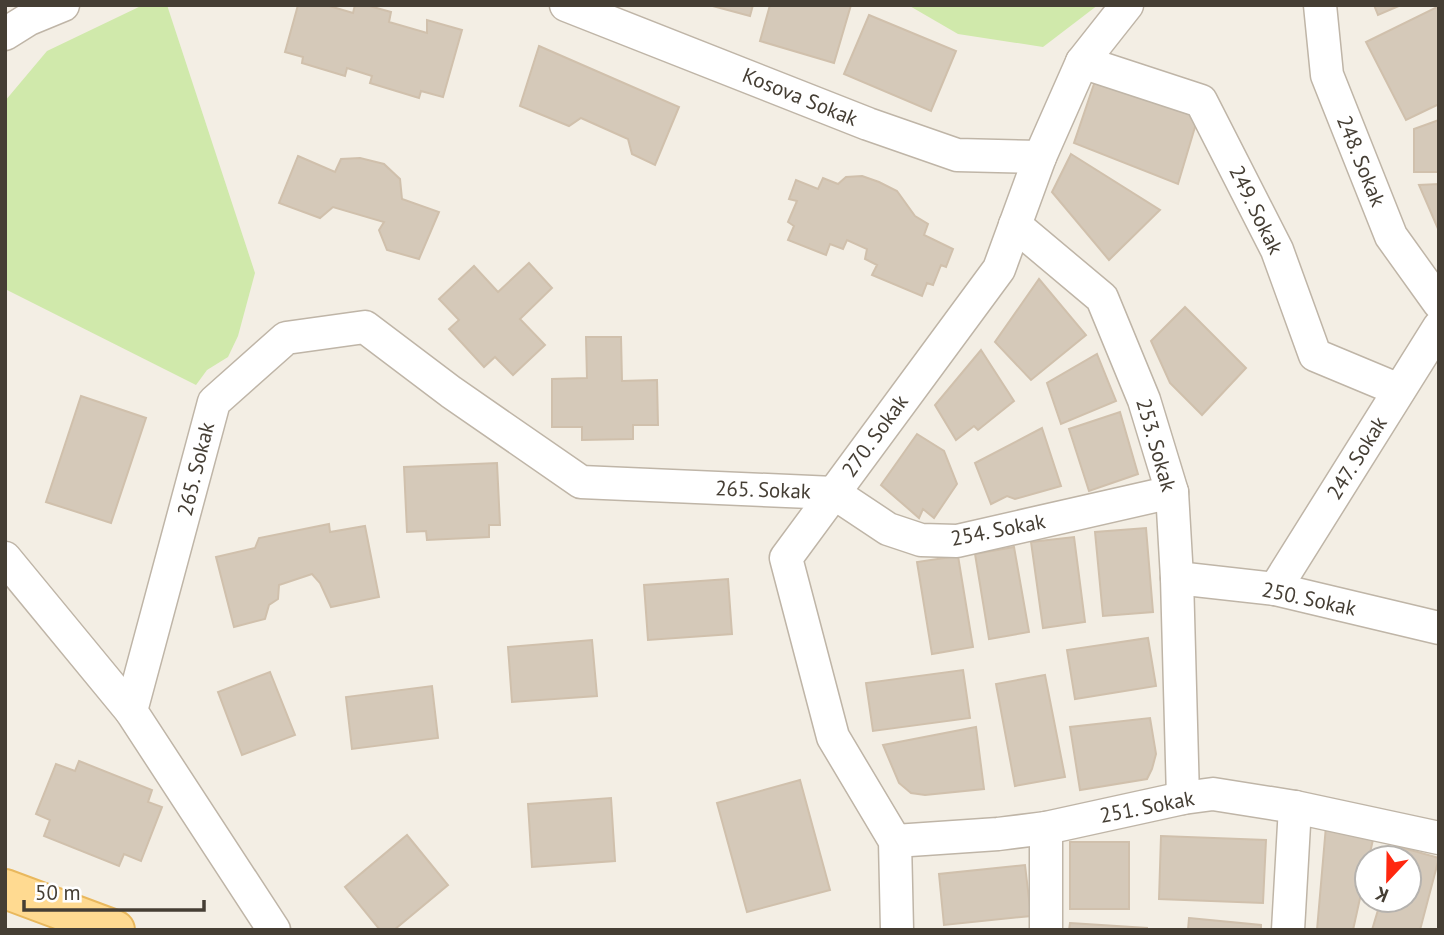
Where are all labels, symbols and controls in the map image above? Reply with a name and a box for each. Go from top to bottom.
street label: Kosova Sokak [739,61,862,132]
street label: 248. Sokak [1331,111,1392,210]
street label: 249. Sokak [1223,161,1290,259]
street label: 270. Sokak [836,389,914,482]
street label: 253. Sokak [1130,395,1183,495]
street label: 247. Sokak [1320,411,1393,505]
street label: 265. Sokak [171,419,220,519]
street label: 265. Sokak [715,474,811,505]
street label: 254. Sokak [948,507,1047,552]
street label: 250. Sokak [1259,575,1359,622]
street label: 251. Sokak [1097,784,1196,829]
north arrow [1353,844,1423,914]
scale bar [24,869,205,913]
text: 50 m [35,879,81,906]
text: K [1371,881,1392,908]

